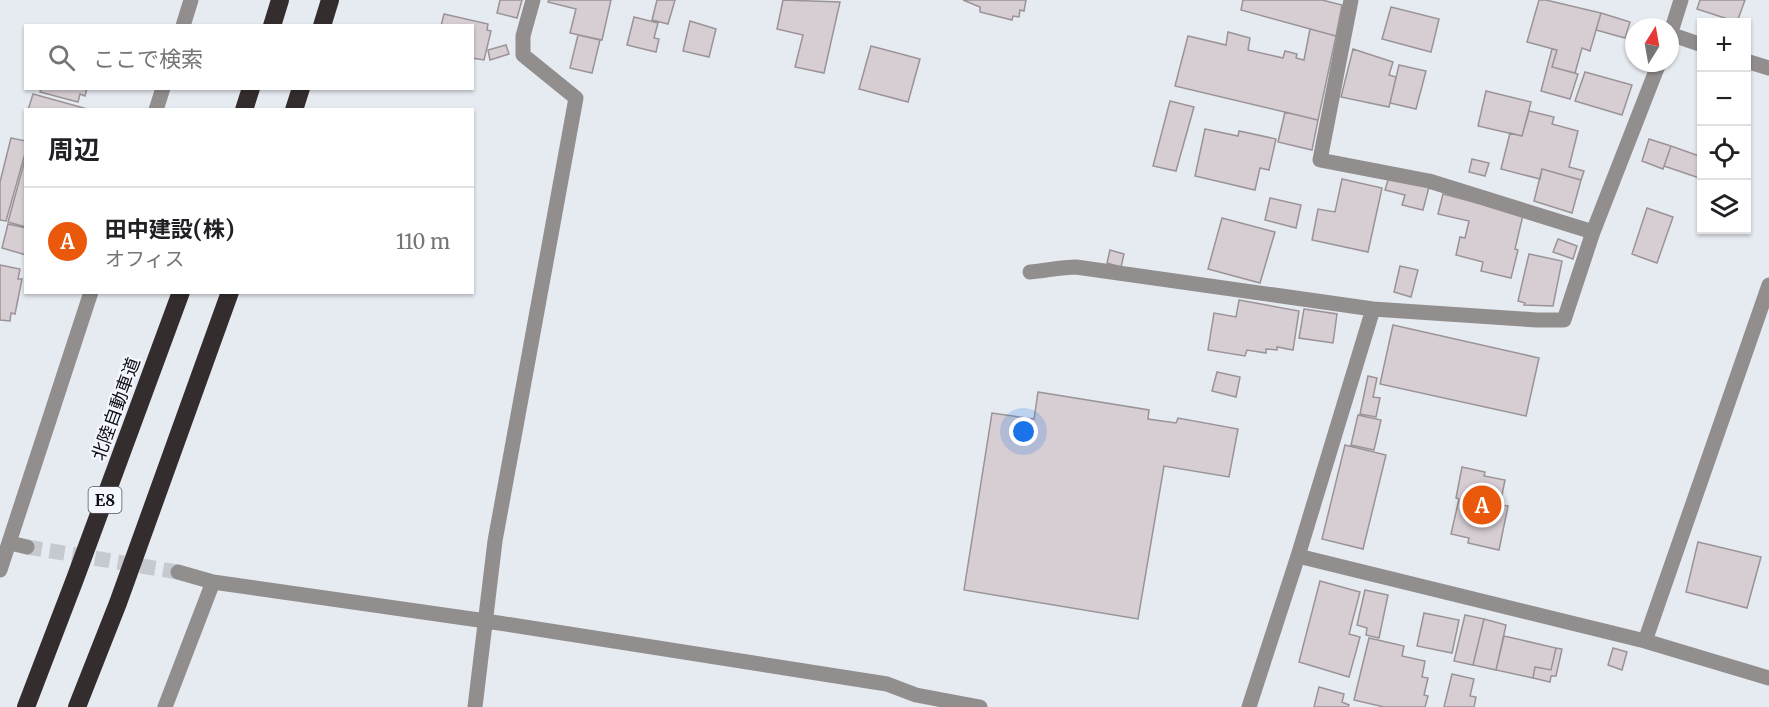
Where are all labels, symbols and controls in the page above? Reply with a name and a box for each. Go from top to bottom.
north arrow [1625,18,1679,72]
map controls [1697,18,1751,234]
button: + [1697,18,1751,72]
search box [24,24,474,90]
icon: search [45,41,78,74]
text: ここで検索 [93,45,203,73]
button: − [1697,72,1751,126]
button: locate [1697,126,1751,180]
text: 周辺 [48,133,100,166]
button: layers [1697,180,1751,234]
text: 田中建設(株) [105,215,234,243]
text: A [60,229,75,254]
text: 110 m [396,229,450,254]
text: オフィス [105,246,185,271]
street label: 北陸自動車道 [86,354,145,464]
your location [1009,417,1038,446]
pin: A [1462,482,1502,528]
road number: E8 [88,487,122,513]

